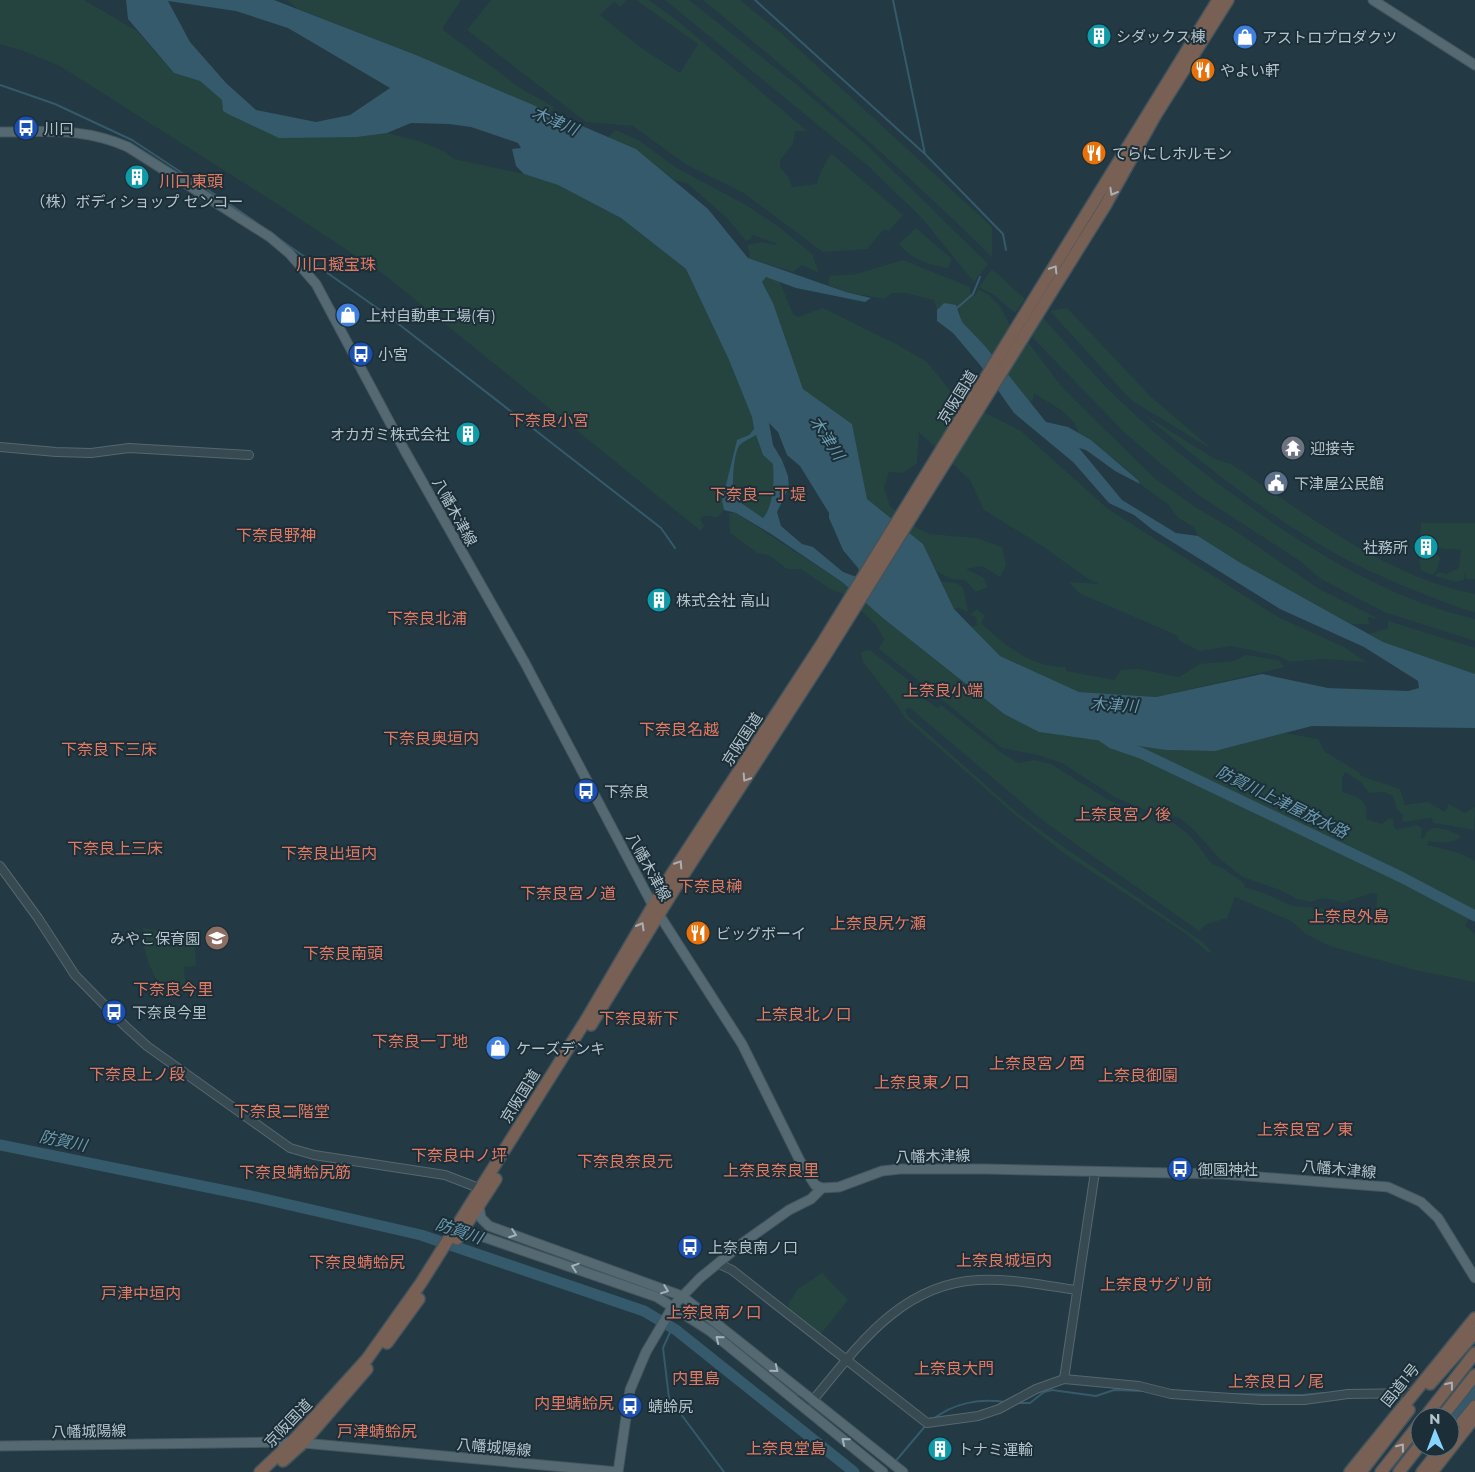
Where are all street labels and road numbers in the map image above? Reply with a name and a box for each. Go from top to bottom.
street label: 京阪国道 [933,367,981,427]
street label: 八幡木津線 [429,475,481,549]
street label: 京阪国道 [718,709,766,769]
street label: 八幡木津線 [623,830,675,904]
street label: 京阪国道 [496,1066,544,1126]
street label: 八幡木津線 [895,1146,971,1166]
street label: 八幡木津線 [1301,1156,1377,1182]
street label: 国道1号 [1377,1359,1423,1411]
street label: 京阪国道 [260,1395,316,1451]
street label: 八幡城陽線 [51,1421,127,1441]
street label: 八幡城陽線 [456,1434,532,1460]

